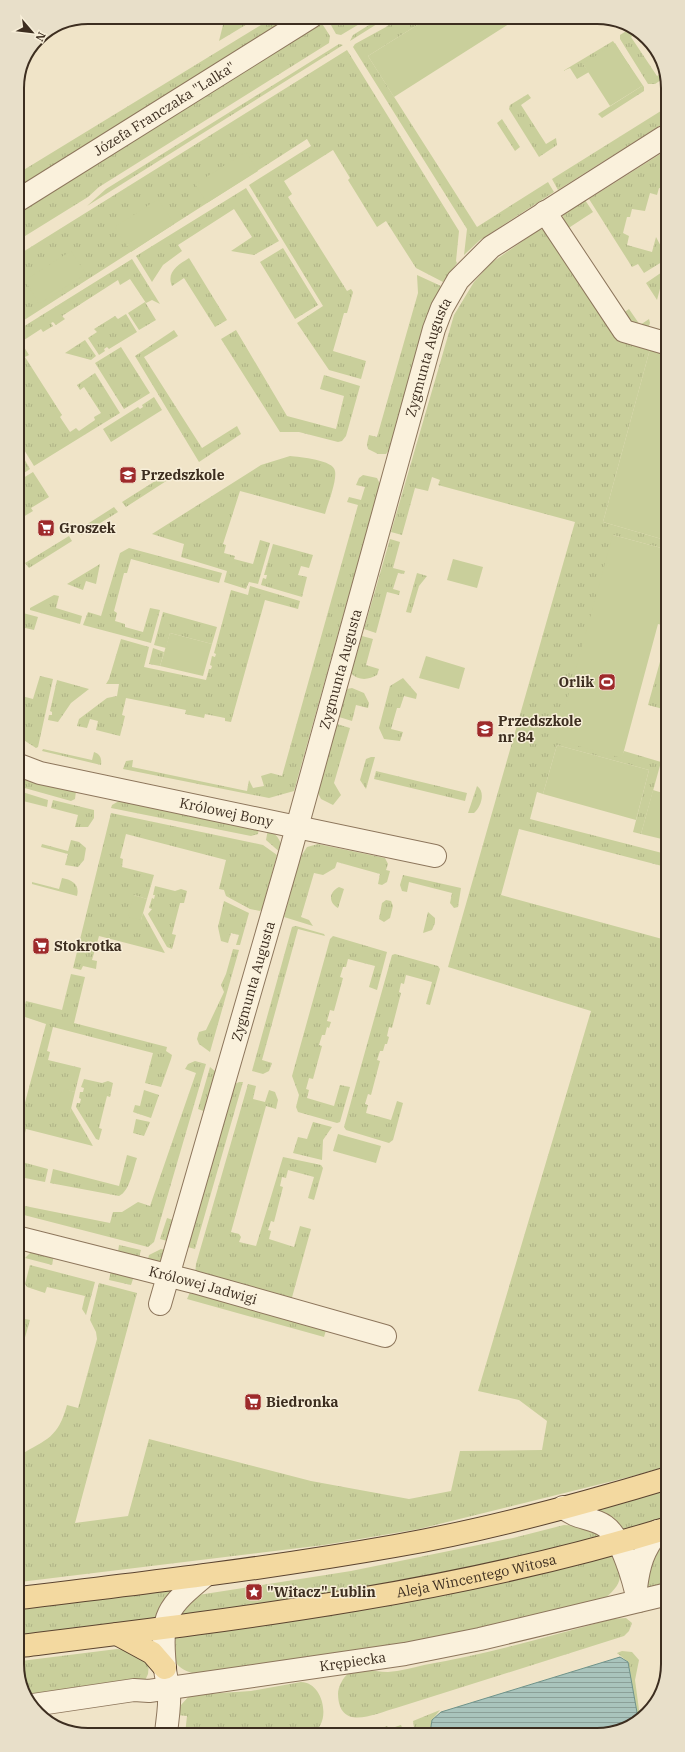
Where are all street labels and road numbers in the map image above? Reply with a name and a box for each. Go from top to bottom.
street label: Józefa Franczaka "Lalka" [90,58,239,160]
street label: Zygmunta Augusta [401,294,455,419]
street label: Zygmunta Augusta [315,607,366,731]
street label: Królowej Bony [178,794,275,831]
street label: Zygmunta Augusta [227,919,279,1043]
street label: Królowej Jadwigi [147,1262,259,1308]
street label: Aleja Wincentego Witosa [395,1550,559,1601]
street label: Krępiecka [318,1648,388,1675]

